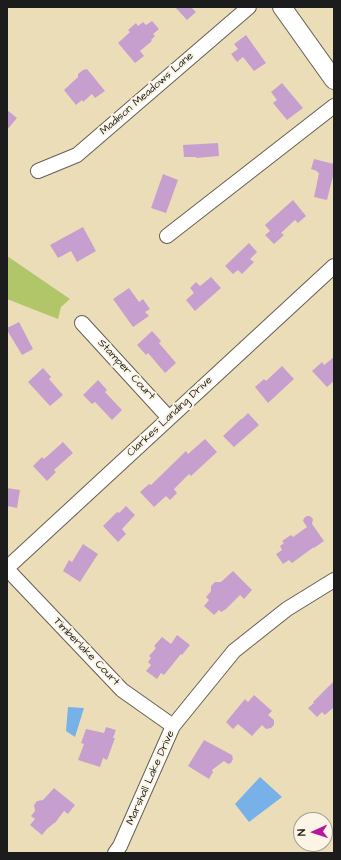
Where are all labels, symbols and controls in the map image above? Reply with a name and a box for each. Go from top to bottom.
street label: Madison Meadows Lane [98,50,196,138]
street label: Stamper Court [94,337,158,403]
street label: Clarkes Landing Drive [125,374,215,460]
street label: Timberlake Court [50,615,122,689]
street label: Marshall Lake Drive [124,729,178,827]
north arrow [293,812,333,852]
text: N [294,829,309,836]

